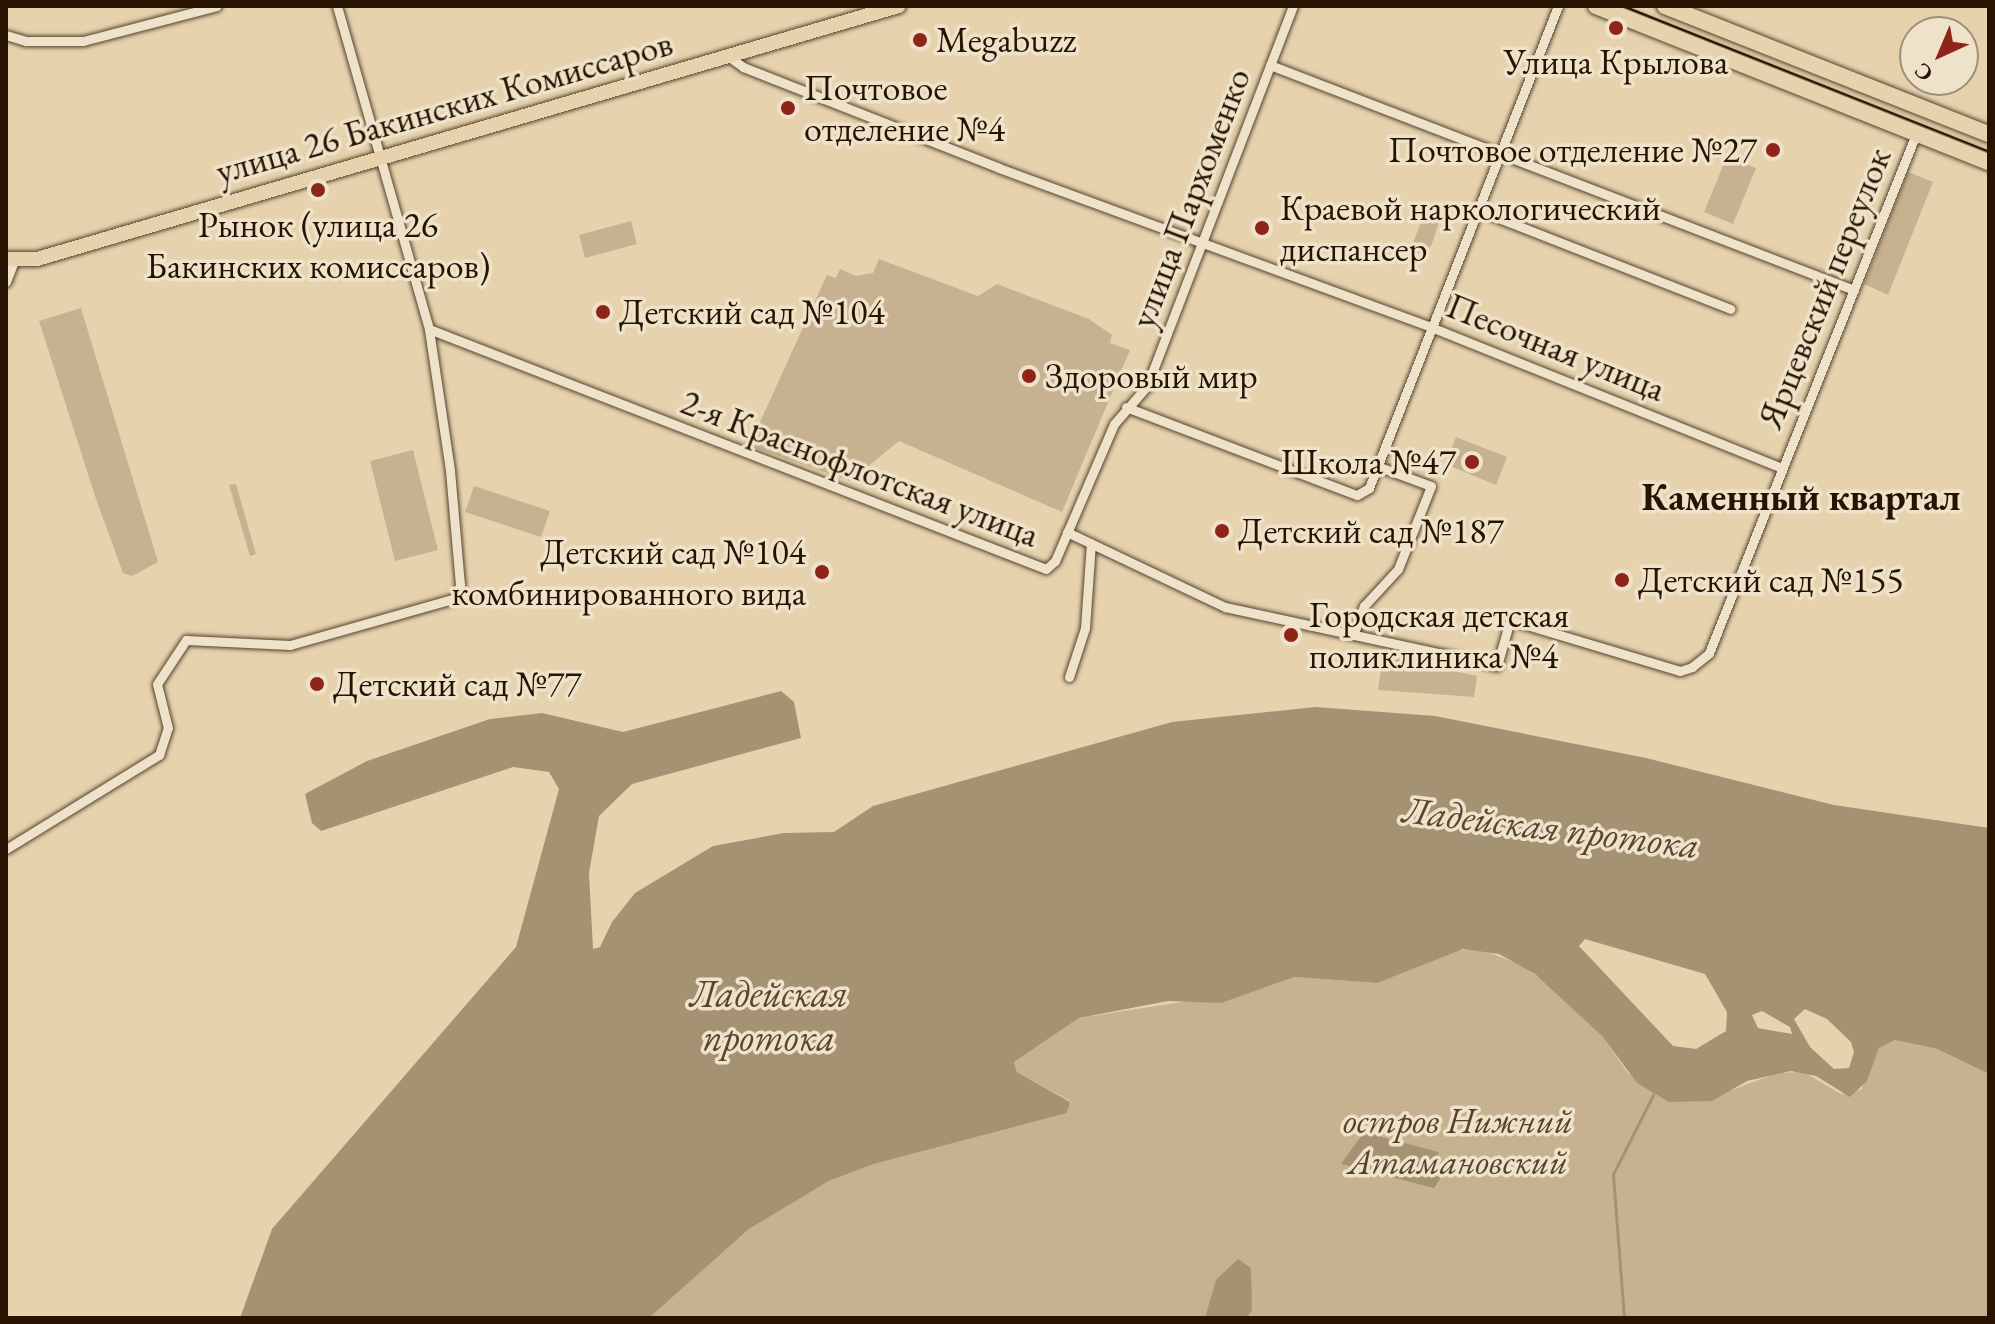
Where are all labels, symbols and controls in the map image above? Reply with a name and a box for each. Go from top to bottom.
north arrow [1899,16,1979,96]
place label: Megabuzz [936,18,1076,62]
marker: Улица Крылова [1607,19,1625,37]
street label: улица 26 Бакинских Комиссаров [211,21,677,193]
marker: Megabuzz [911,31,929,49]
place label: Улица Крылова [1504,40,1728,84]
text: С [1908,56,1939,88]
street label: улица Пархоменко [1121,62,1259,334]
place label: Почтовое отделение №4 [804,65,1005,150]
marker: Почтовое отделение №4 [779,99,797,117]
place label: Почтовое отделение №27 [1388,128,1757,172]
street label: Ярцевский переулок [1748,141,1900,435]
marker: Почтовое отделение №27 [1764,141,1782,159]
marker: Рынок (улица 26 Бакинских комиссаров) [309,181,327,199]
place label: Краевой наркологический диспансер [1280,185,1661,270]
place label: Рынок (улица 26 Бакинских комиссаров) [146,202,490,287]
marker: Краевой наркологический диспансер [1251,217,1273,239]
street label: Песочная улица [1440,284,1672,410]
place label: Детский сад №104 [619,290,885,334]
marker: Детский сад №104 [594,303,612,321]
place label: Здоровый мир [1045,354,1258,398]
marker: Здоровый мир [1020,367,1038,385]
street label: 2-я Краснофлотская улица [675,380,1045,556]
place label: Школа №47 [1281,440,1456,484]
marker: Школа №47 [1463,453,1481,471]
district label: Каменный квартал [1641,474,1961,520]
place label: Детский сад №187 [1238,509,1504,553]
marker: Детский сад №187 [1213,522,1231,540]
place label: Детский сад №104 комбинированного вида [452,529,806,614]
place label: Детский сад №155 [1638,558,1904,602]
marker: Детский сад №104 комбинированного вида [813,563,831,581]
marker: Детский сад №155 [1613,571,1631,589]
place label: Городская детская поликлиника №4 [1309,592,1569,677]
marker: Городская детская поликлиника №4 [1280,624,1302,646]
place label: Детский сад №77 [333,662,582,706]
marker: Детский сад №77 [308,675,326,693]
water label: Ладейская протока [1400,786,1702,868]
water label: Ладейская протока [690,970,848,1060]
park label: остров Нижний Атамановский [1343,1098,1573,1183]

